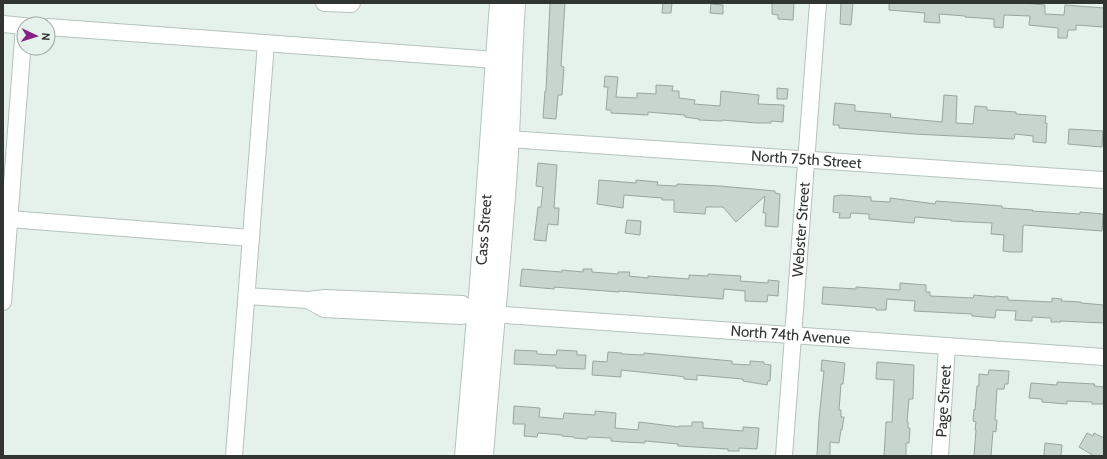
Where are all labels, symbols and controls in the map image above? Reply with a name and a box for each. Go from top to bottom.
north arrow [16,16,56,56]
text: N [39,32,53,41]
street label: North 75th Street [750,147,862,172]
street label: Webster Street [788,181,814,278]
street label: Cass Street [472,194,495,266]
street label: North 74th Avenue [730,322,851,348]
street label: Page Street [932,364,955,438]

